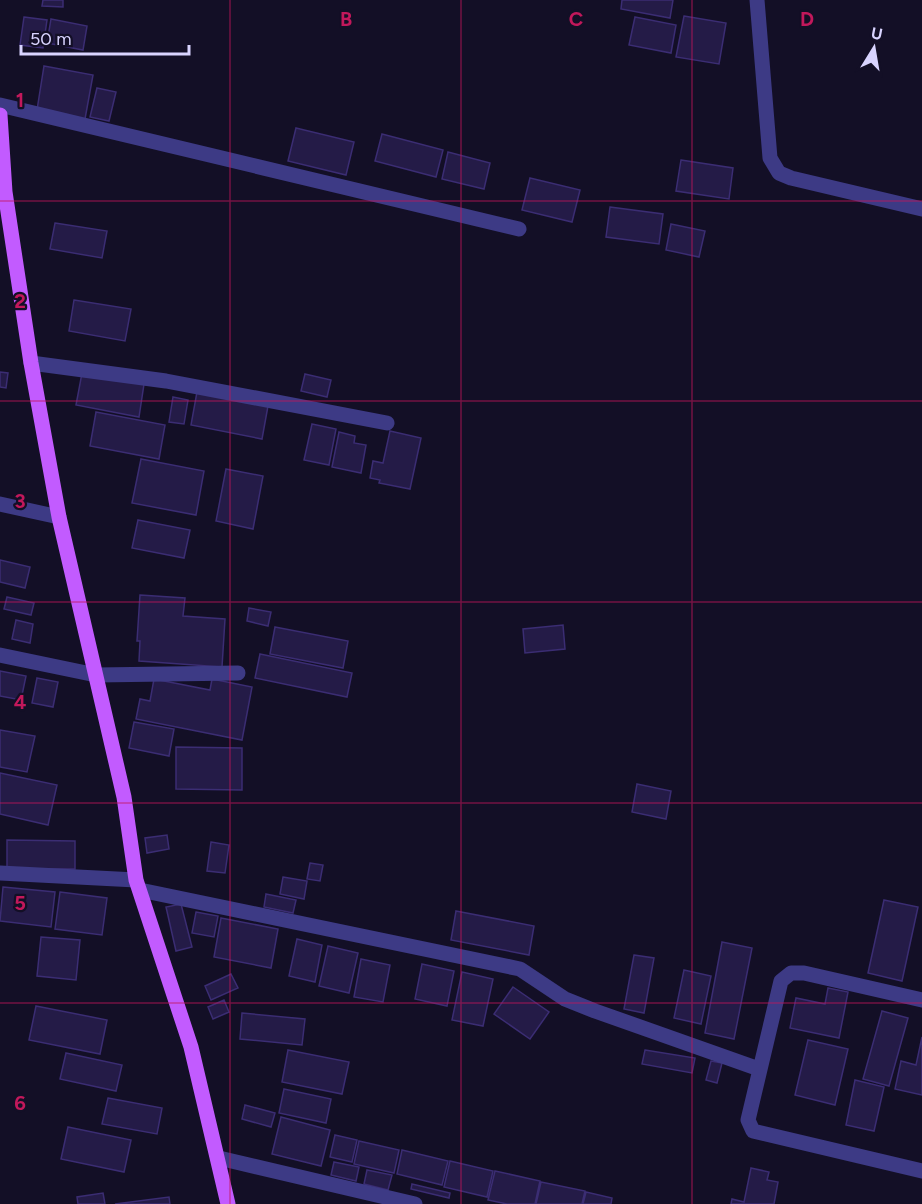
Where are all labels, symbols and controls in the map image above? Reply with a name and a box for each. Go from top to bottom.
text: B [340,7,352,31]
text: C [569,7,583,31]
text: D [800,7,814,31]
scale bar [21,18,189,56]
north arrow [844,18,904,78]
text: U [869,23,884,44]
text: 50 m [30,28,72,50]
text: 1 [16,88,24,112]
text: 2 [14,289,26,313]
text: 3 [14,489,26,513]
text: 4 [14,690,27,714]
text: 5 [14,891,26,915]
text: 6 [14,1091,26,1115]

